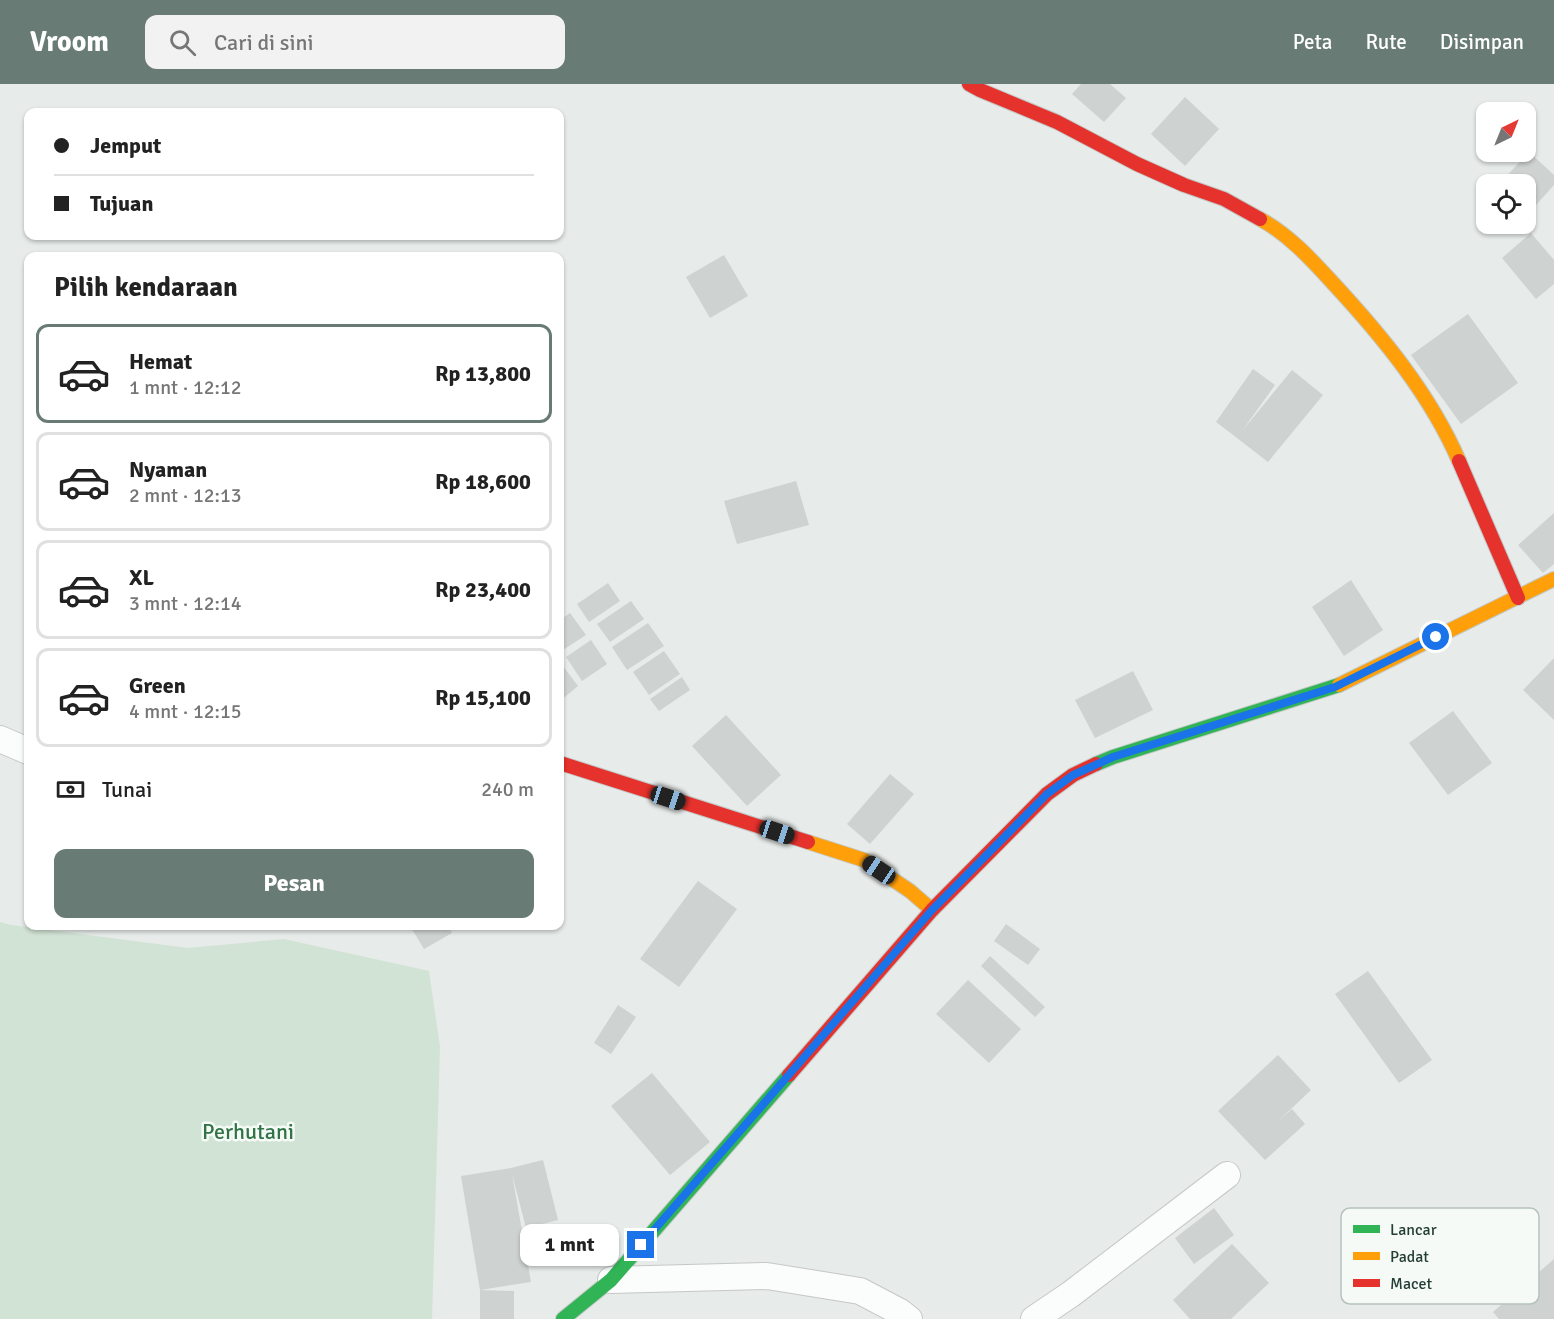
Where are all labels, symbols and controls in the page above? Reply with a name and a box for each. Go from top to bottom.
search box [145,15,565,69]
text: Vroom [30,25,109,59]
icon: search [166,26,199,59]
text: Cari di sini [214,29,313,56]
text: Peta [1293,29,1333,55]
text: Rute [1366,29,1407,55]
text: Disimpan [1440,29,1524,55]
north arrow [1476,102,1536,162]
map controls [1476,102,1536,234]
text: Jemput [90,132,161,159]
button: locate [1476,174,1536,234]
text: Tujuan [90,190,153,217]
text: Pilih kendaraan [54,271,238,304]
icon: car [57,347,111,401]
text: Hemat [129,348,192,375]
text: Rp 13,800 [435,360,531,387]
text: 1 mnt · 12:12 [129,375,242,400]
icon: car [57,455,111,509]
text: Nyaman [129,456,207,483]
text: Rp 18,600 [435,468,531,495]
text: 2 mnt · 12:13 [129,483,242,508]
icon: car [57,563,111,617]
text: XL [129,564,154,591]
text: Rp 23,400 [435,576,531,603]
text: 3 mnt · 12:14 [129,591,242,616]
route start [1422,623,1449,650]
icon: car [57,671,111,725]
text: Green [129,672,186,699]
text: Rp 15,100 [435,684,531,711]
text: 4 mnt · 12:15 [129,699,242,724]
icon: cash [54,773,87,806]
text: Tunai [102,776,152,803]
text: 240 m [481,777,534,802]
car [648,784,688,812]
car [757,818,797,846]
button: Pesan [54,849,534,918]
car [859,852,899,888]
park label: Perhutani [202,1118,294,1145]
legend [1341,1208,1539,1304]
text: Lancar [1390,1220,1437,1240]
callout: 1 mnt [521,1224,620,1266]
route end [627,1231,654,1258]
text: 1 mnt [545,1232,594,1257]
text: Padat [1390,1247,1429,1267]
text: Macet [1390,1274,1432,1294]

